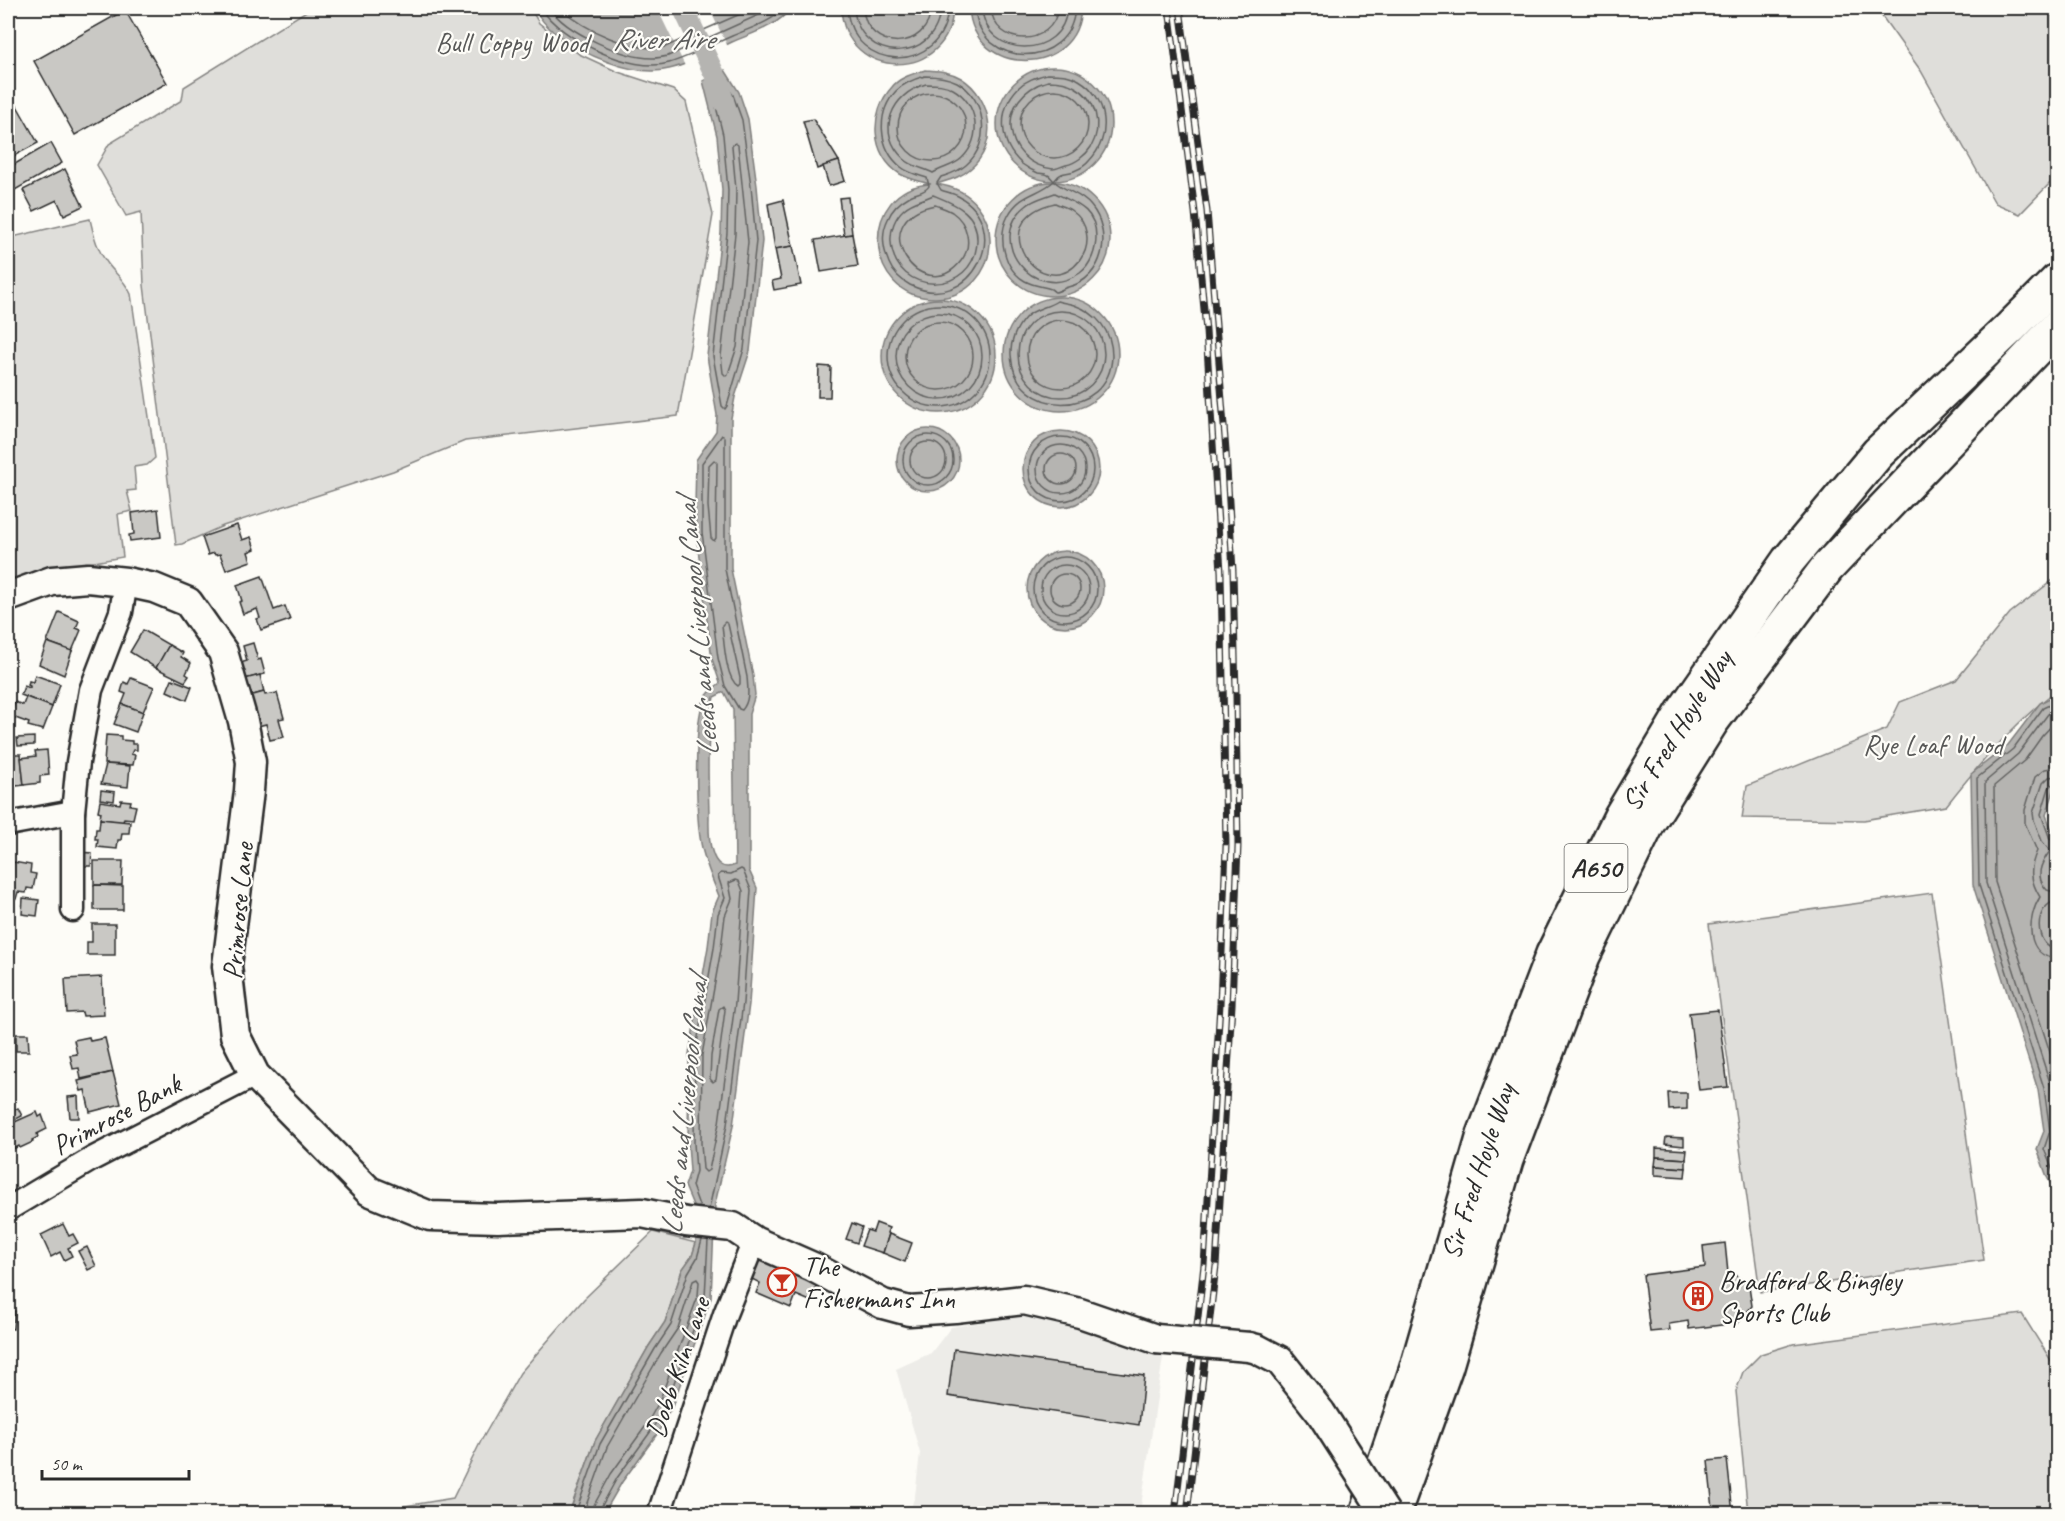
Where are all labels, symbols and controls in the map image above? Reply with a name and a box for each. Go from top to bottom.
water label: River Aire [613,20,718,58]
park label: Bull Coppy Wood [435,25,593,60]
water label: Leeds and Liverpool Canal [666,488,727,758]
street label: Sir Fred Hoyle Way [1613,642,1741,817]
park label: Rye Loaf Wood [1863,727,2007,762]
street label: Primrose Lane [214,839,261,981]
road number: A650 [1564,844,1628,892]
water label: Leeds and Liverpool Canal [652,966,717,1236]
street label: Primrose Bank [46,1065,188,1163]
street label: Sir Fred Hoyle Way [1433,1077,1523,1263]
place label: The Fishermans Inn [803,1249,955,1316]
place label: Bradford & Bingley Sports Club [1719,1263,1904,1330]
bar icon: The Fishermans Inn [766,1266,798,1298]
building icon: Bradford & Bingley Sports Club [1682,1280,1714,1312]
street label: Dobb Kiln Lane [637,1291,718,1442]
scale bar [42,1443,189,1481]
text: 50 m [51,1453,84,1475]

